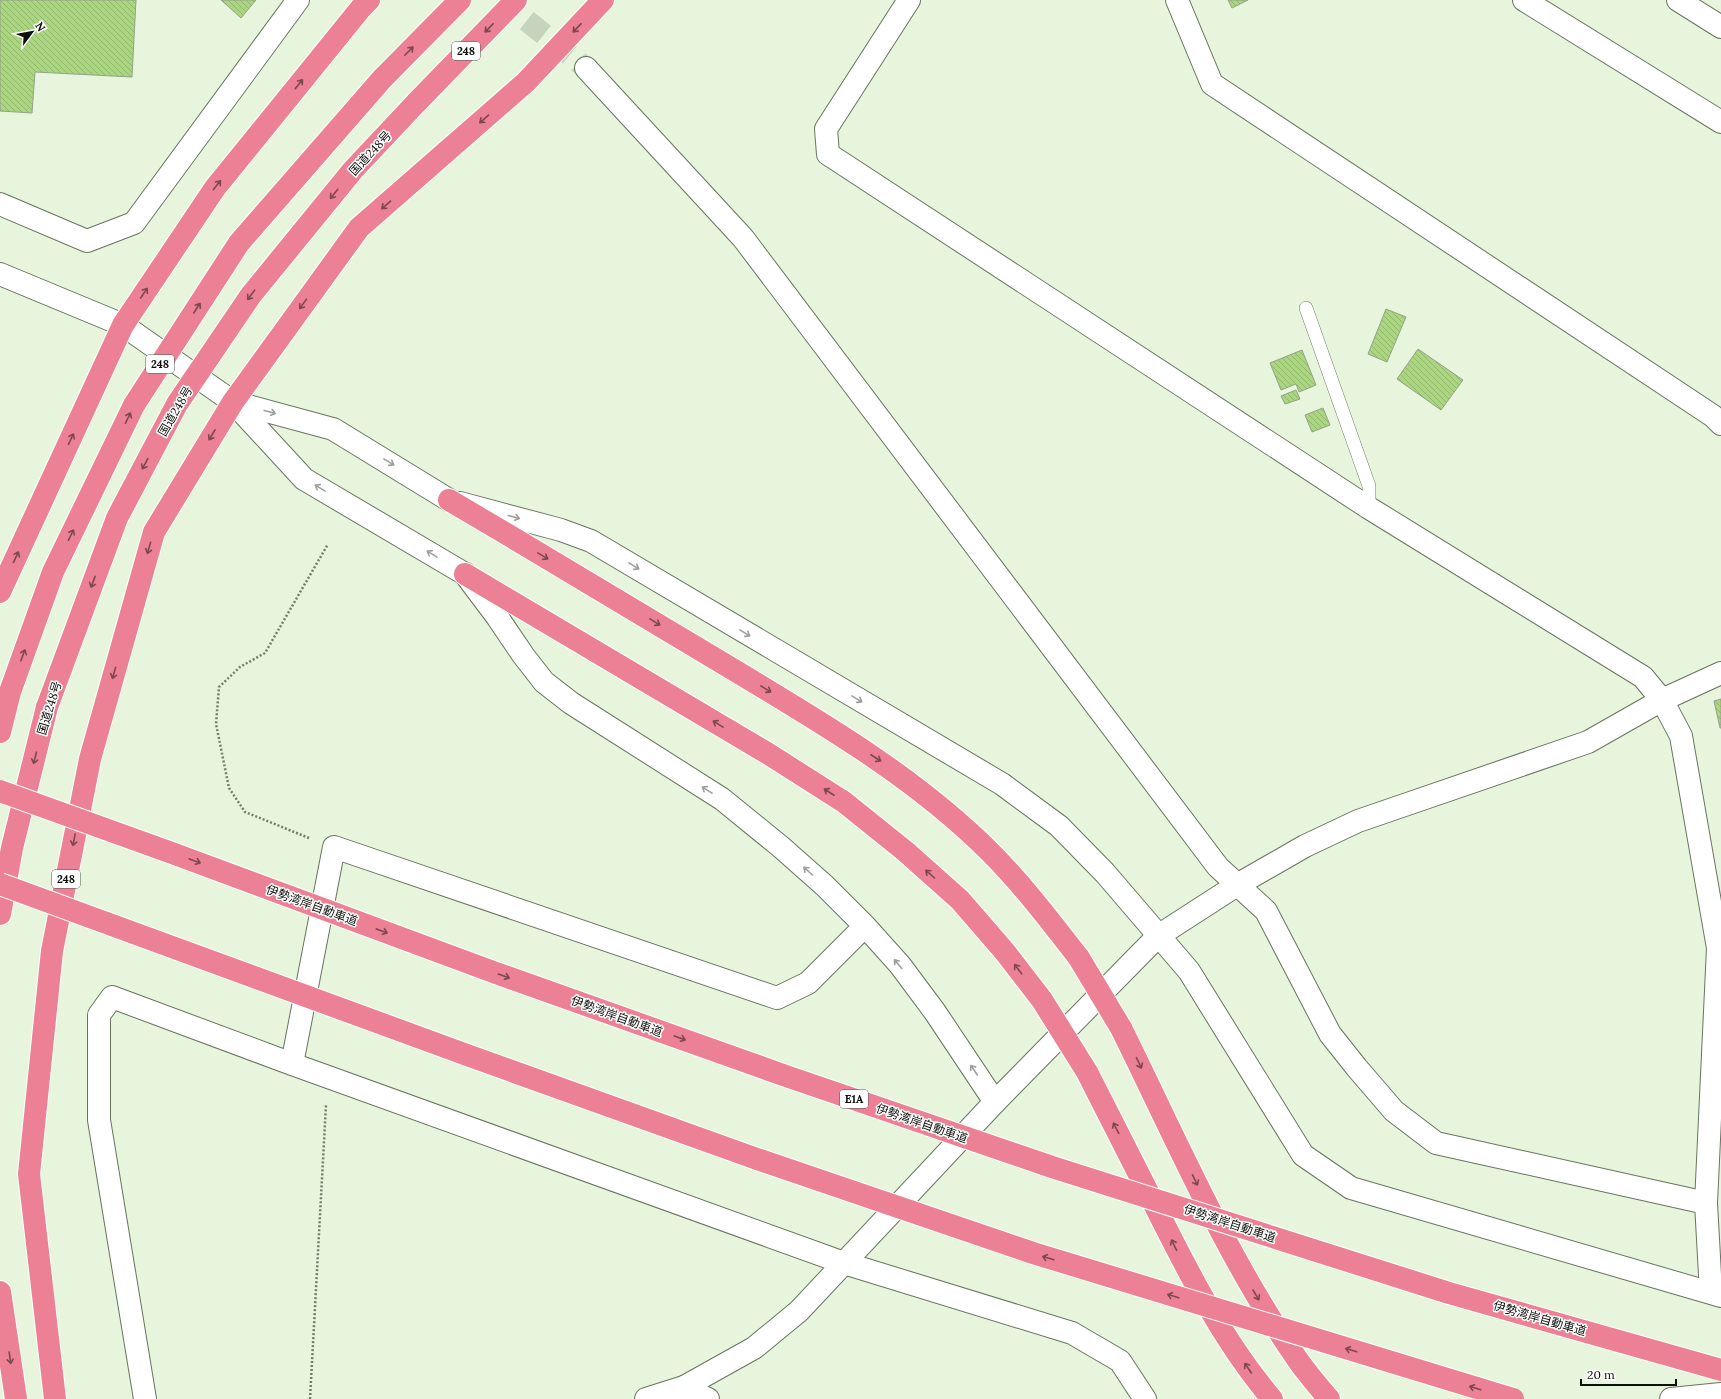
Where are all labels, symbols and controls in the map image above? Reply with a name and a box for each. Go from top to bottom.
north arrow [12,12,52,52]
text: N [32,19,49,34]
one-way arrow [484,23,494,33]
one-way arrow [572,23,581,33]
road number: 248 [452,42,480,60]
one-way arrow [405,46,414,56]
one-way arrow [295,79,303,90]
one-way arrow [479,114,489,123]
street label: 国道248号 [346,128,394,178]
one-way arrow [213,180,221,191]
one-way arrow [329,189,338,200]
one-way arrow [380,200,391,209]
one-way arrow [141,287,149,299]
one-way arrow [247,289,256,300]
one-way arrow [299,299,307,310]
one-way arrow [193,303,201,314]
road number: 248 [146,355,174,373]
street label: 国道248号 [155,383,195,439]
one-way arrow [264,409,277,416]
one-way arrow [125,412,132,424]
one-way arrow [208,429,216,441]
one-way arrow [68,433,75,445]
one-way arrow [141,458,149,470]
one-way arrow [383,459,395,467]
one-way arrow [314,483,326,491]
one-way arrow [507,514,520,522]
one-way arrow [68,529,75,541]
one-way arrow [145,541,152,554]
one-way arrow [426,550,438,558]
one-way arrow [13,551,20,563]
one-way arrow [537,552,549,560]
one-way arrow [628,563,640,571]
one-way arrow [89,576,97,588]
one-way arrow [649,619,661,627]
one-way arrow [739,629,751,637]
one-way arrow [19,650,27,662]
one-way arrow [110,666,117,679]
street label: 国道248号 [34,679,64,737]
one-way arrow [760,686,772,694]
one-way arrow [851,695,863,703]
one-way arrow [712,720,724,728]
one-way arrow [30,751,38,764]
one-way arrow [870,755,882,763]
one-way arrow [701,785,712,794]
one-way arrow [823,788,835,796]
one-way arrow [69,833,77,846]
one-way arrow [189,858,201,866]
one-way arrow [803,866,813,875]
one-way arrow [925,869,935,878]
road number: 248 [52,870,80,888]
street label: 伊勢湾岸自動車道 [264,882,360,928]
one-way arrow [376,927,388,935]
one-way arrow [894,959,903,969]
one-way arrow [1014,963,1023,974]
one-way arrow [498,973,511,980]
street label: 伊勢湾岸自動車道 [569,993,665,1039]
one-way arrow [673,1035,686,1042]
one-way arrow [1136,1057,1143,1069]
one-way arrow [970,1065,978,1076]
road number: E1A [840,1090,868,1108]
street label: 伊勢湾岸自動車道 [874,1100,970,1146]
one-way arrow [1112,1123,1119,1135]
one-way arrow [1192,1174,1199,1186]
street label: 伊勢湾岸自動車道 [1182,1201,1278,1245]
one-way arrow [1170,1239,1177,1251]
one-way arrow [1042,1254,1055,1261]
one-way arrow [1252,1289,1260,1301]
one-way arrow [1167,1292,1180,1299]
street label: 伊勢湾岸自動車道 [1492,1298,1588,1338]
one-way arrow [1344,1346,1357,1353]
one-way arrow [6,1351,14,1364]
scale bar [1581,1361,1676,1387]
one-way arrow [1244,1363,1252,1374]
text: 20 m [1587,1367,1615,1382]
one-way arrow [1469,1384,1482,1391]

